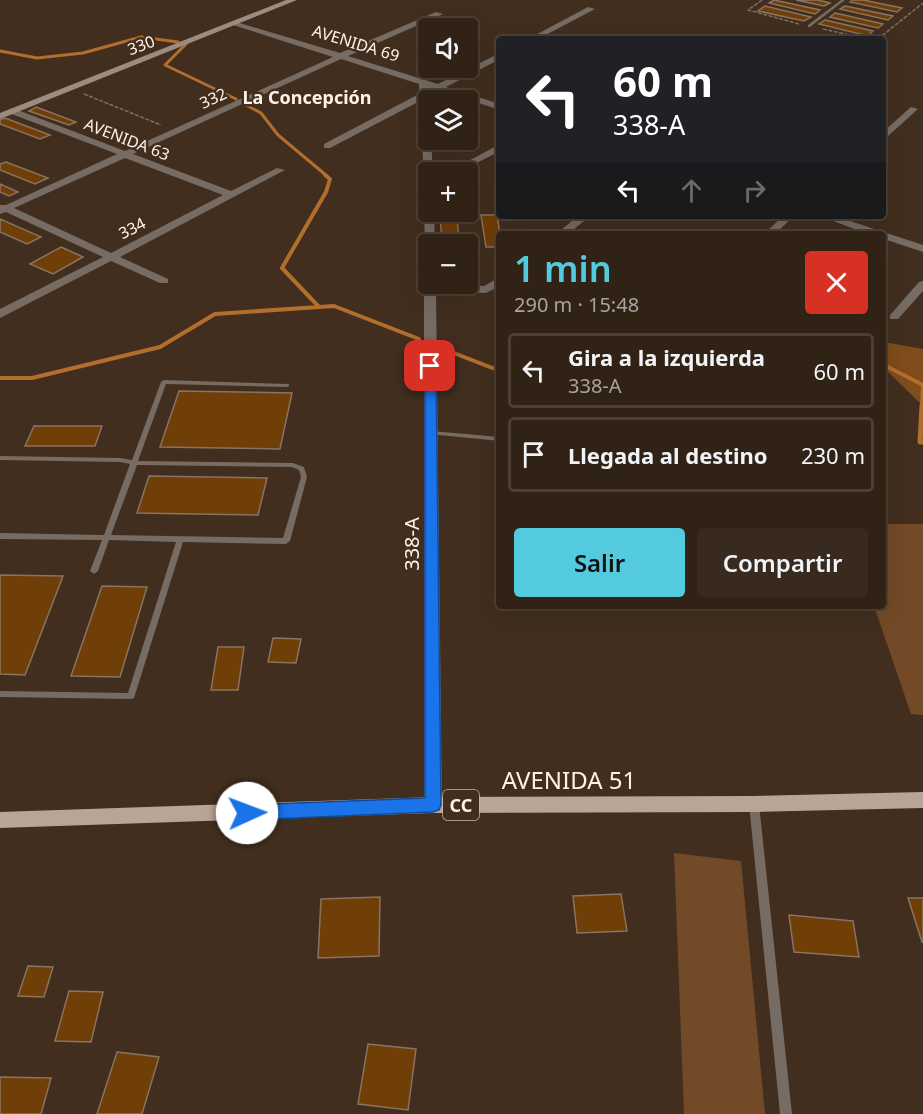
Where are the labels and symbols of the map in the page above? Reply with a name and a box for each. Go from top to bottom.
street label: AVENIDA 69 [310,19,402,67]
street label: 330 [124,30,158,60]
street label: 332 [196,82,230,114]
district label: La Concepción [242,85,372,109]
street label: AVENIDA 63 [81,113,173,165]
street label: 334 [115,212,149,244]
pin [404,340,455,391]
street label: 338-A [398,517,425,571]
street label: AVENIDA 51 [502,763,636,796]
position arrow [215,781,279,845]
road number: CC [443,790,479,820]

